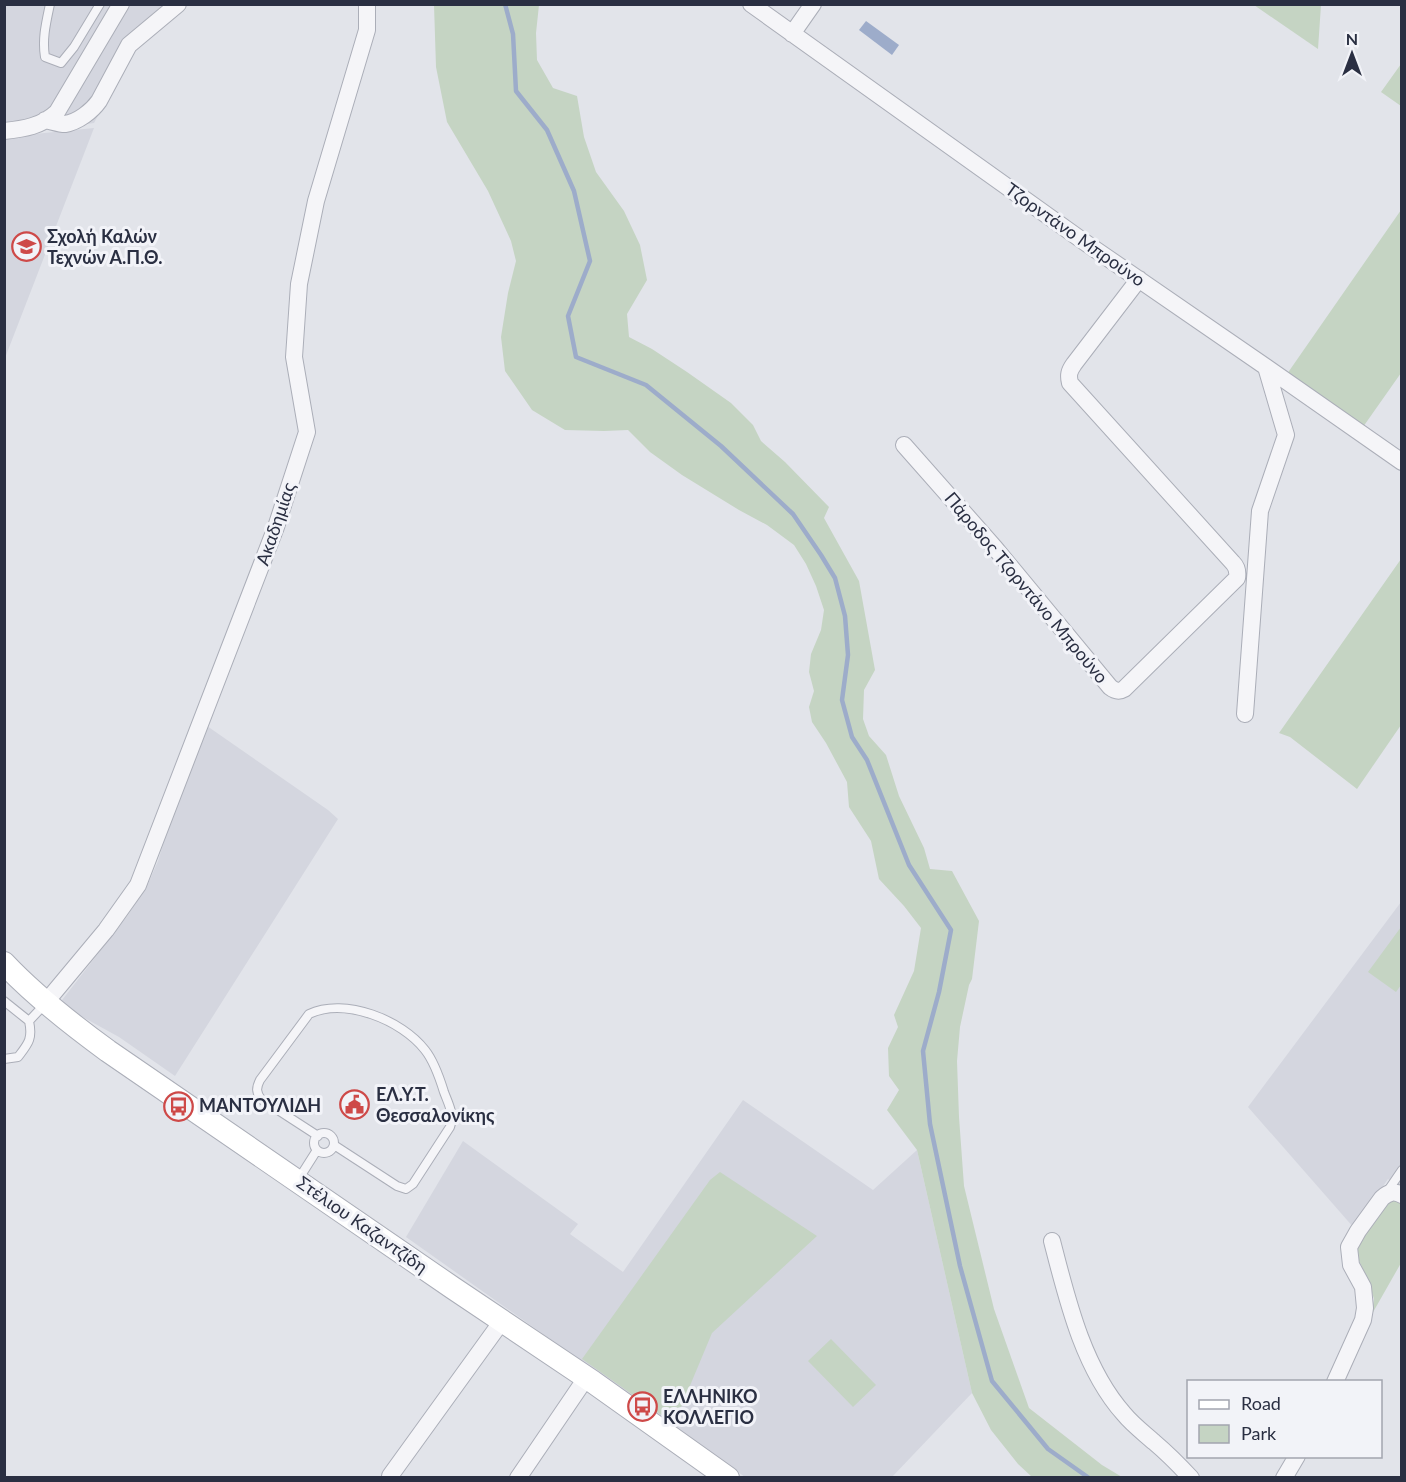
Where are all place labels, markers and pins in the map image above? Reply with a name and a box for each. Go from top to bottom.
place label: Σχολή Καλών Τεχνών Α.Π.Θ. [47,225,163,268]
school or university icon: Σχολή Καλών Τεχνών Α.Π.Θ. [10,231,42,263]
place label: ΕΛ.Υ.Τ. Θεσσαλονίκης [376,1083,495,1126]
public building icon: ΕΛ.Υ.Τ. Θεσσαλονίκης [339,1089,371,1121]
bus stop icon: ΜΑΝΤΟΥΛΙΔΗ [162,1090,194,1122]
place label: ΜΑΝΤΟΥΛΙΔΗ [199,1094,321,1116]
place label: ΕΛΛΗΝΙΚΟ ΚΟΛΛΕΓΙΟ [663,1385,758,1428]
bus stop icon: ΕΛΛΗΝΙΚΟ ΚΟΛΛΕΓΙΟ [626,1391,658,1423]

